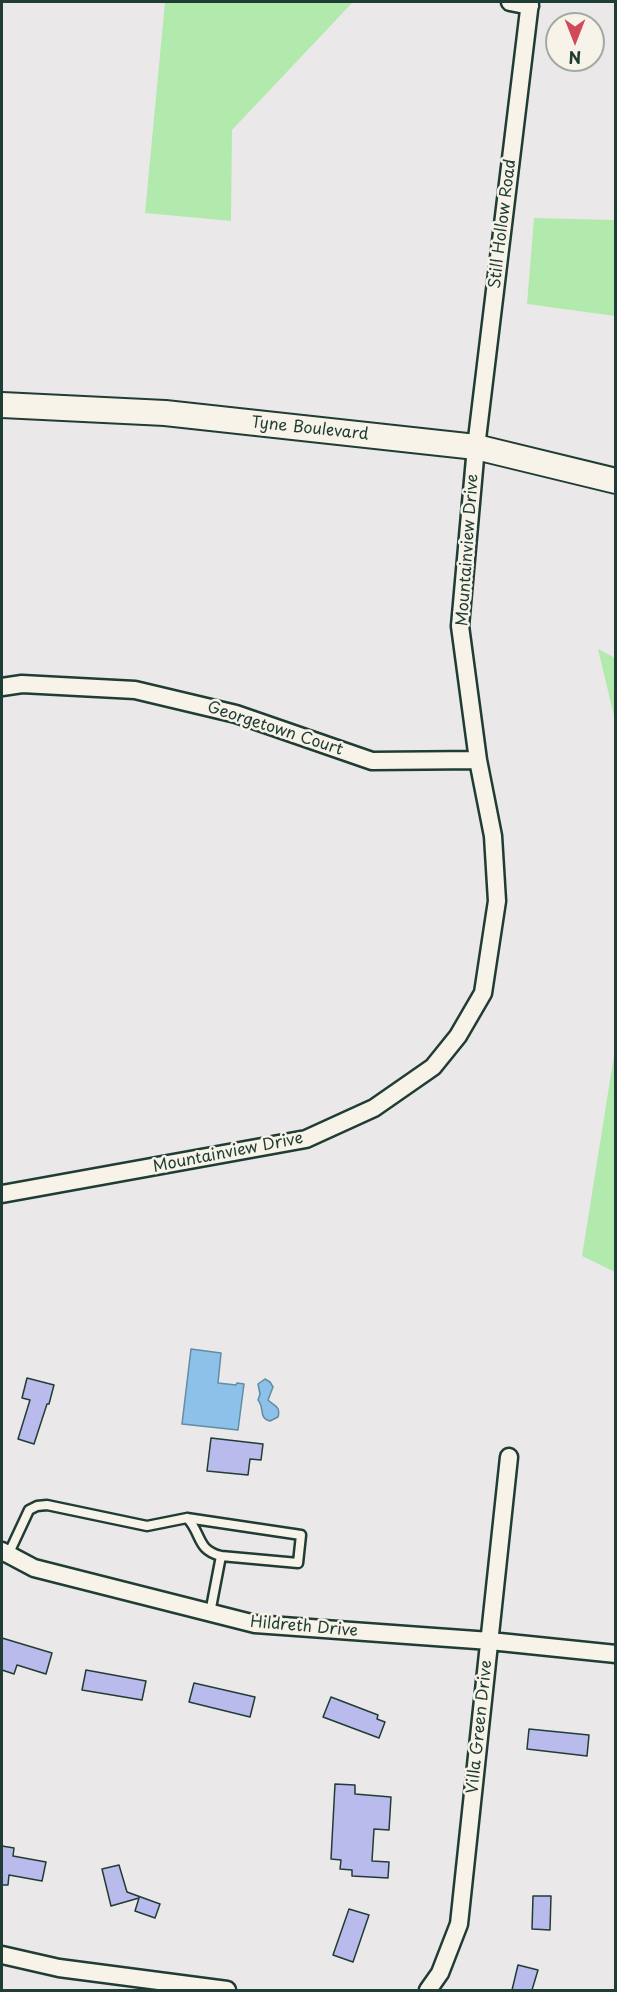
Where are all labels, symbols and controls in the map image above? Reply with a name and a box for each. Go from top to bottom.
north arrow [545,12,605,72]
text: N [569,46,581,70]
street label: Still Hollow Road [486,158,520,290]
street label: Tyne Boulevard [251,413,369,445]
street label: Mountainview Drive [453,473,483,627]
street label: Georgetown Court [205,698,345,760]
street label: Mountainview Drive [151,1129,305,1177]
street label: Hildreth Drive [249,1613,359,1641]
street label: Villa Green Drive [463,1659,497,1795]

